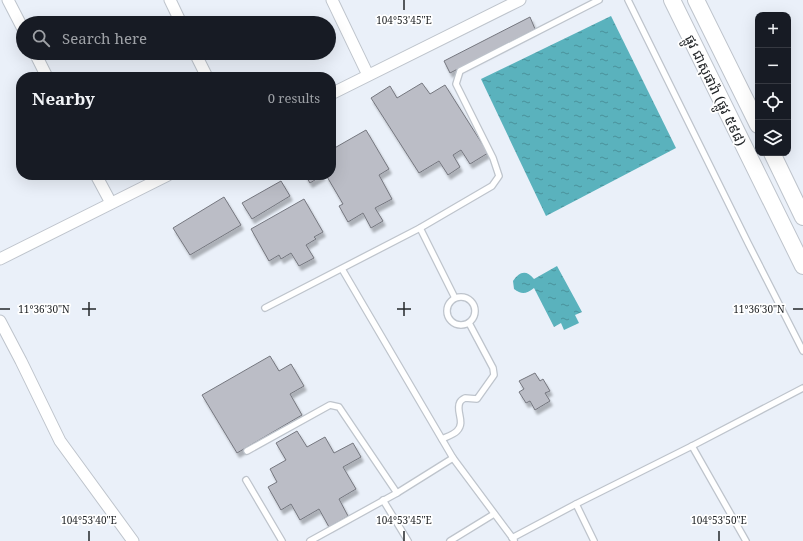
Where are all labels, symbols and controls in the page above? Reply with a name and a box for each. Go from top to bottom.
map controls [755,12,791,156]
button: + [755,12,791,48]
text: 104°53'45"E [376,13,432,27]
search box [16,16,336,60]
icon: search [30,27,52,49]
text: Search here [62,28,147,48]
street label: ផ្លូវ ជាសុផារ៉ា (ផ្លូវ ៥៩៨) [678,31,751,150]
button: − [755,48,791,84]
button: locate [755,84,791,120]
text: Nearby [32,87,95,110]
text: 0 results [268,89,320,107]
button: layers [755,120,791,156]
text: 11°36'30"N [18,302,70,316]
text: 11°36'30"N [733,302,785,316]
text: 104°53'40"E [61,513,117,527]
text: 104°53'45"E [376,513,432,527]
text: 104°53'50"E [691,513,747,527]

